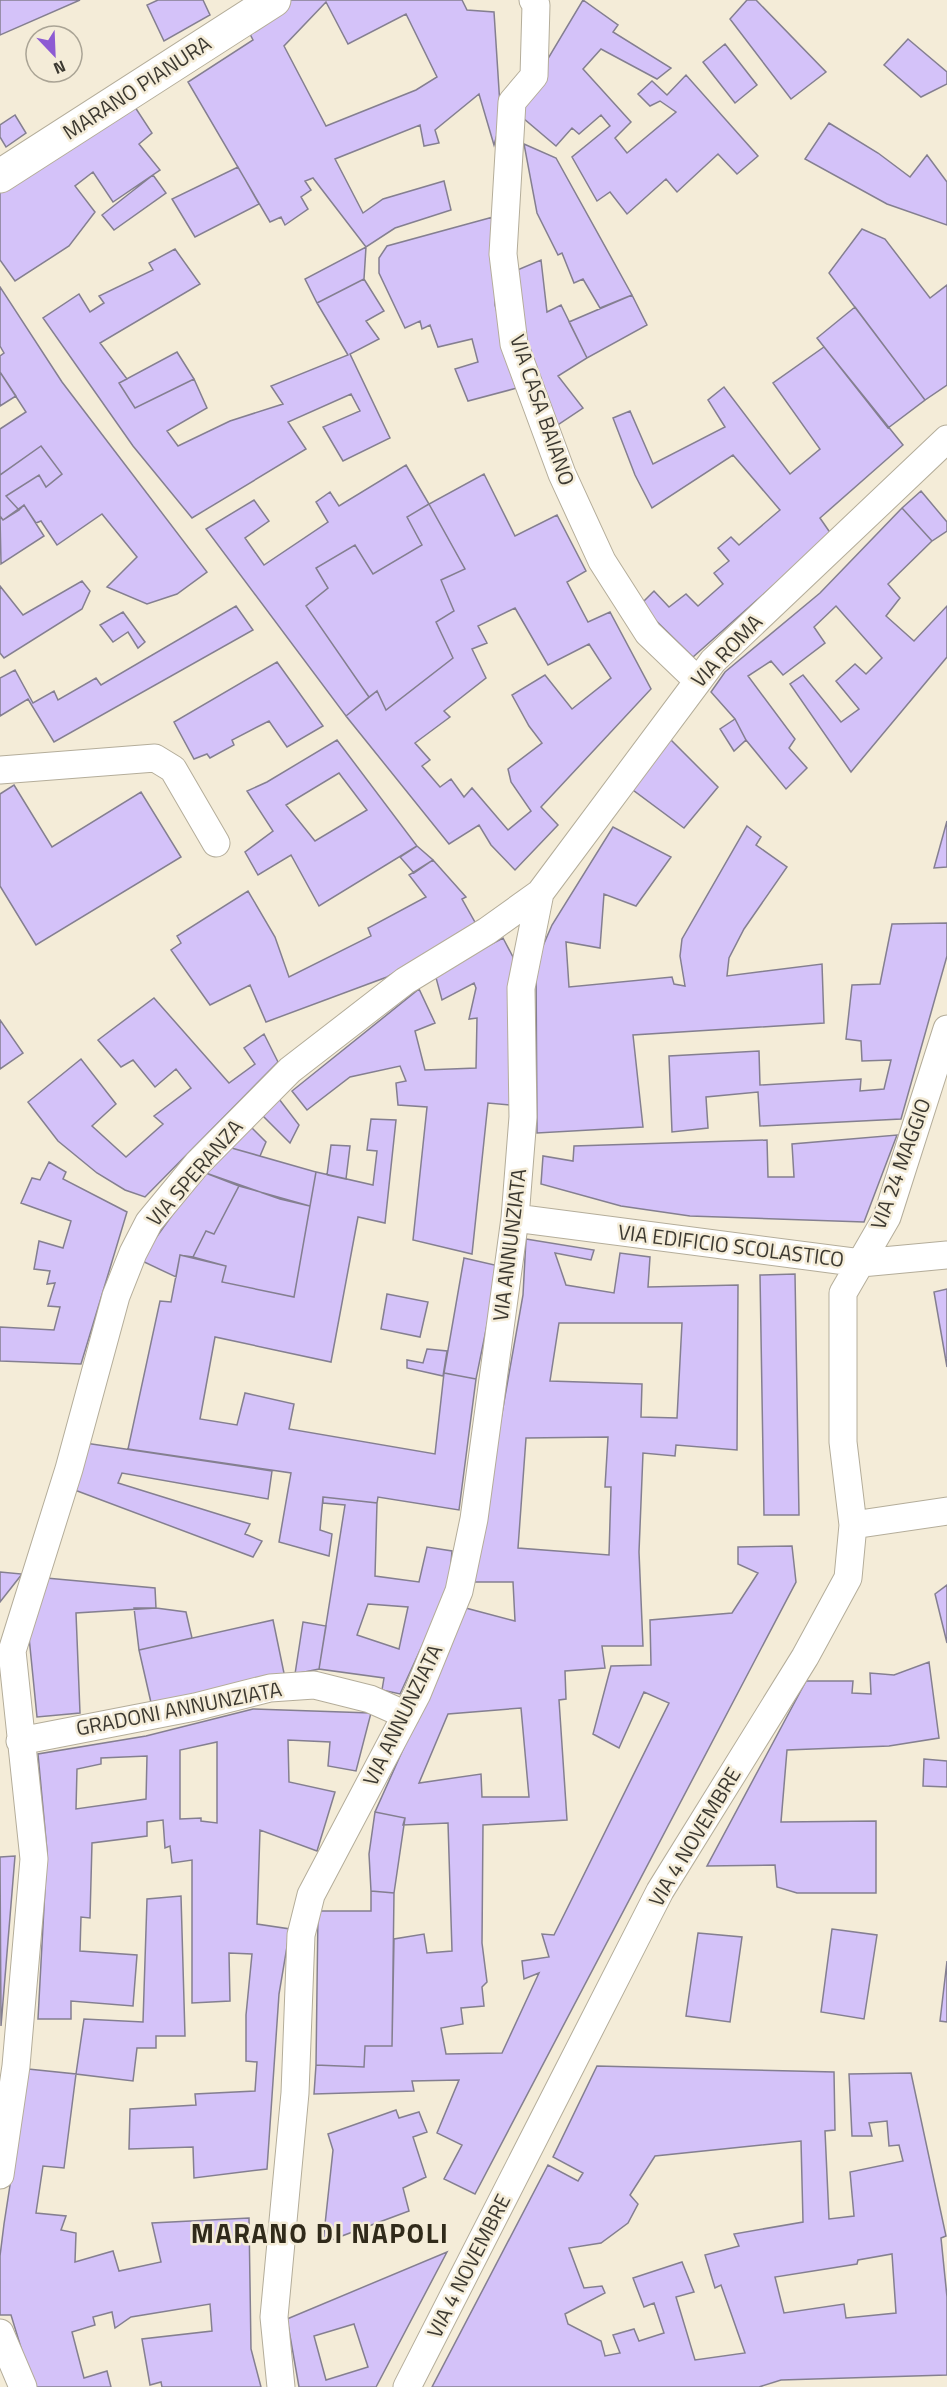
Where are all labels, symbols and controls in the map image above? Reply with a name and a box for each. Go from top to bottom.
north arrow [24,24,84,84]
street label: MARANO PIANURA [58,31,216,145]
street label: VIA CASA BAIANO [502,330,584,489]
street label: VIA ROMA [683,606,770,694]
street label: VIA 24 MAGGIO [862,1094,939,1234]
street label: VIA SPERANZA [138,1111,250,1233]
street label: VIA ANNUNZIATA [484,1166,534,1323]
street label: VIA EDIFICIO SCOLASTICO [616,1215,846,1275]
street label: VIA ANNUNZIATA [354,1638,450,1791]
street label: GRADONI ANNUNZIATA [73,1672,285,1744]
street label: VIA 4 NOVEMBRE [640,1761,748,1912]
street label: VIA 4 NOVEMBRE [418,2188,518,2343]
district label: MARANO DI NAPOLI [191,2212,449,2253]

